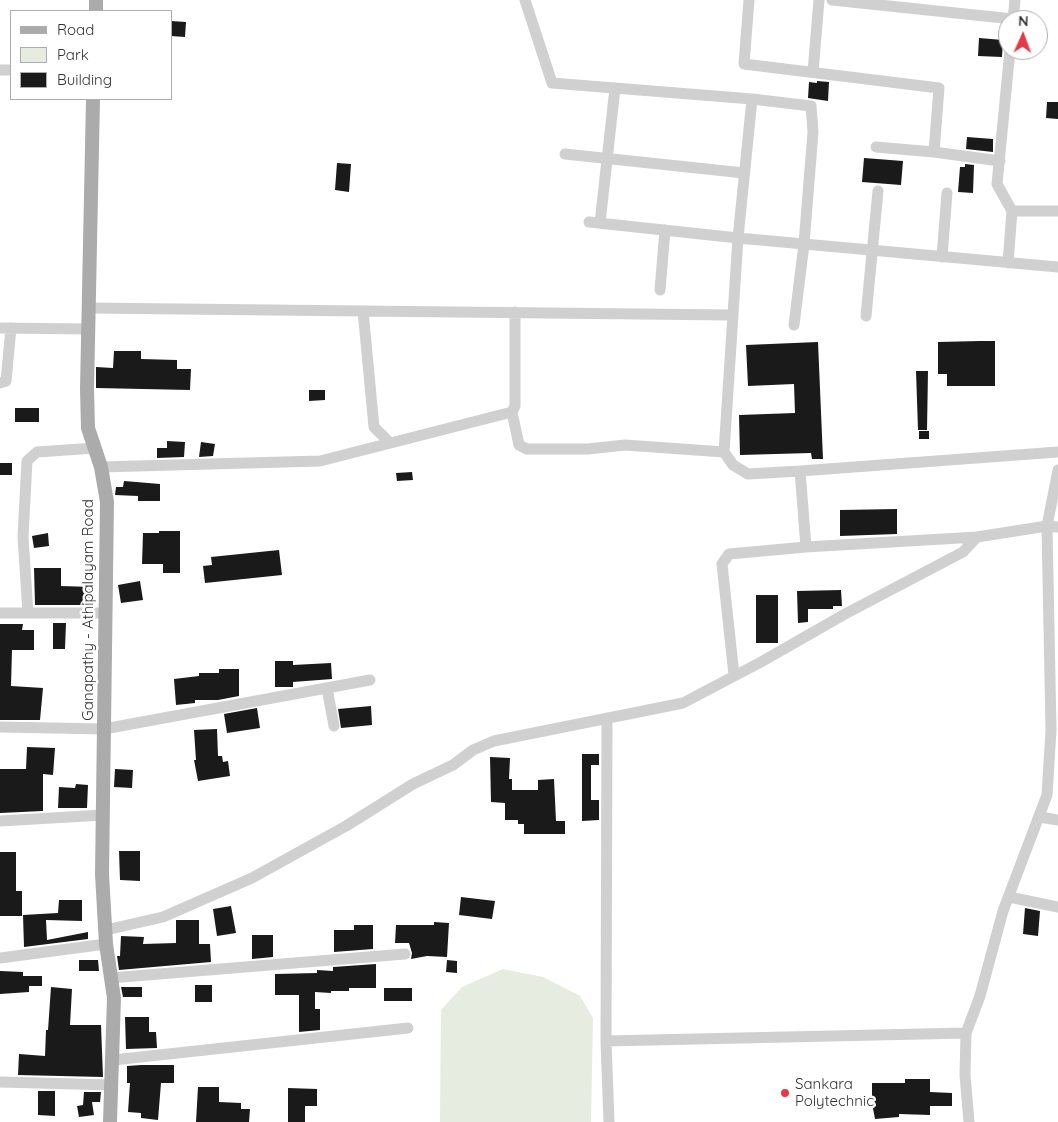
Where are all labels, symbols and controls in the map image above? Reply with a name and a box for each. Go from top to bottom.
legend [10,10,172,100]
north arrow [998,10,1048,60]
text: N [1018,12,1029,30]
text: Road [57,20,94,39]
text: Park [57,45,89,64]
text: Building [57,70,112,89]
street label: Ganapathy - Athipalayam Road [79,499,97,721]
place label: Sankara Polytechnic [795,1075,874,1110]
marker: Sankara Polytechnic [779,1087,791,1099]

